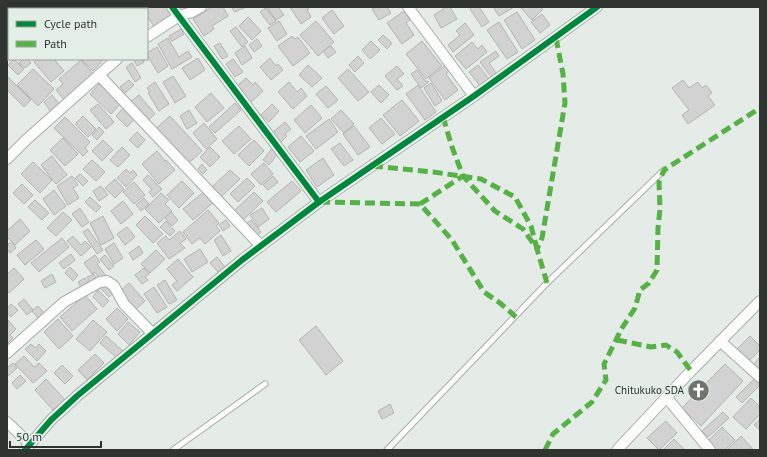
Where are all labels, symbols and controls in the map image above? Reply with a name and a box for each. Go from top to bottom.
legend [8,8,148,60]
text: Cycle path [44,16,97,31]
text: Path [44,36,67,51]
church icon: Chitukuko SDA [686,377,712,403]
place label: Chitukuko SDA [615,383,685,397]
scale bar [10,423,101,449]
text: 50 m [16,429,42,444]

